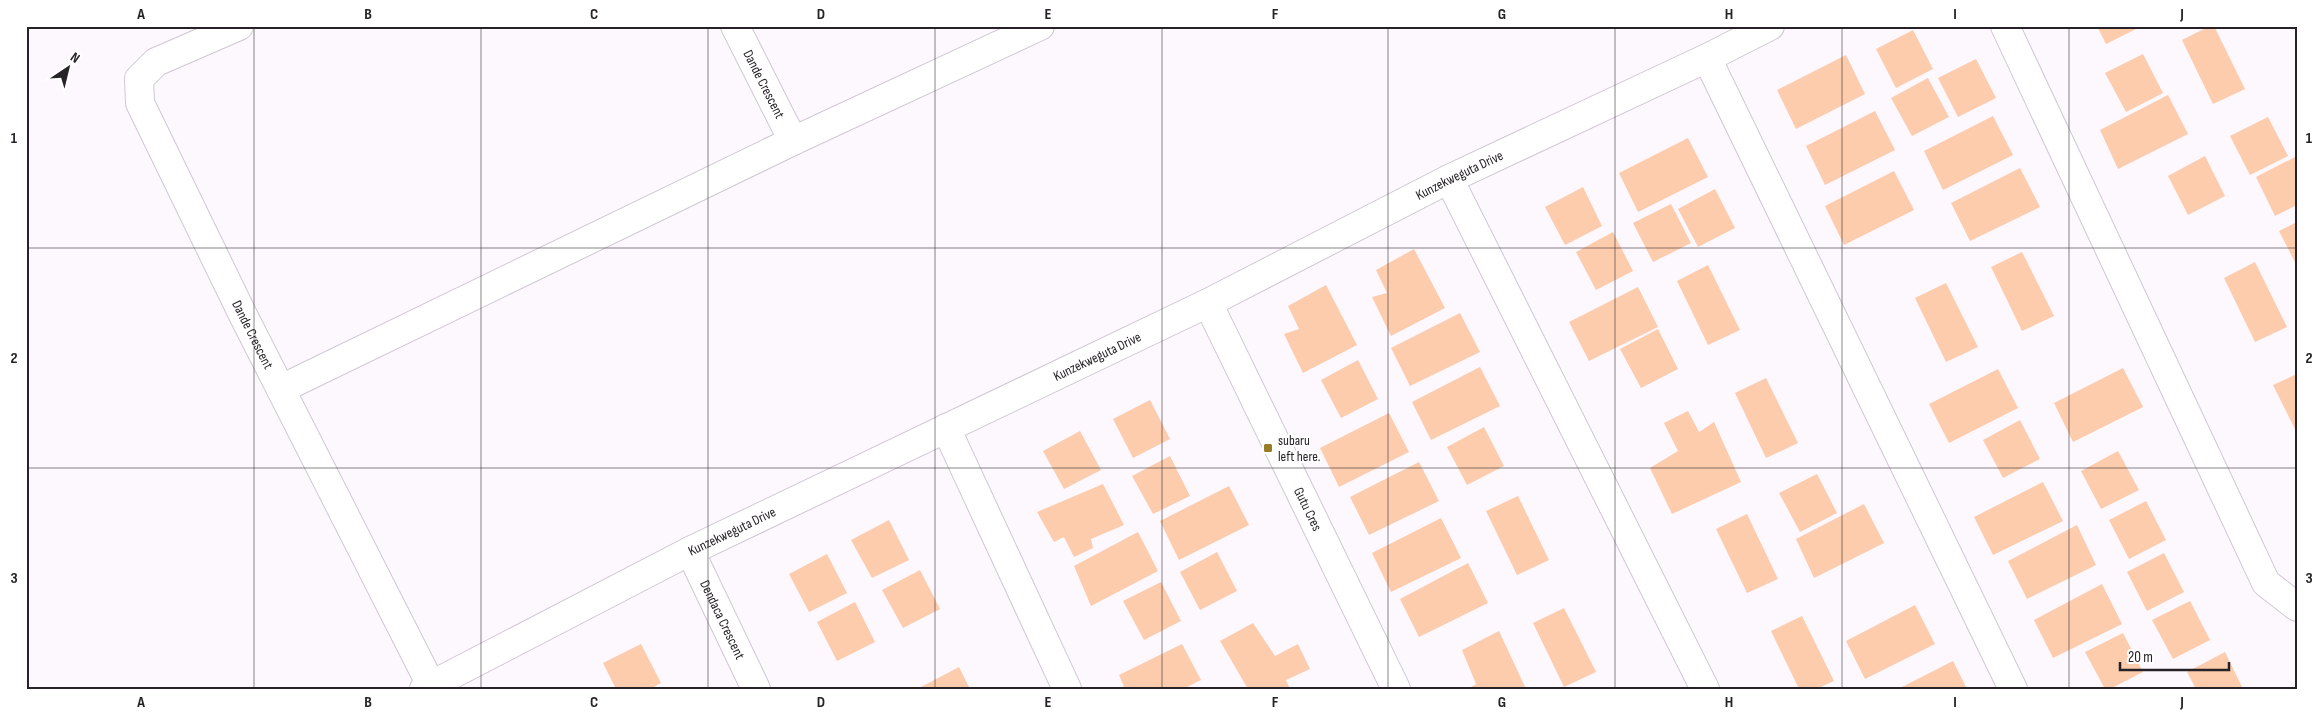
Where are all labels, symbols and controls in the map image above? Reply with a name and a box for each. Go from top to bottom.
text: A [136,5,145,24]
text: B [364,5,372,24]
text: C [590,5,598,24]
text: D [817,5,825,24]
text: E [1045,5,1052,24]
text: F [1272,5,1279,24]
text: G [1498,5,1506,24]
text: H [1725,5,1733,24]
text: I [1953,5,1957,24]
text: J [2179,5,2184,24]
north arrow [42,42,92,92]
street label: Dande Crescent [740,47,789,121]
text: N [67,49,83,67]
text: 1 [11,129,18,148]
text: 1 [2306,129,2313,148]
street label: Kunzekweguta Drive [1413,146,1506,203]
street label: Dande Crescent [229,297,277,372]
street label: Kunzekweguta Drive [1051,328,1144,384]
text: 2 [10,349,18,368]
text: 2 [2305,349,2313,368]
place label: subaru left here. [1278,432,1320,465]
marker: subaru left here. [1262,442,1274,454]
street label: Gutu Cres [1290,484,1326,533]
street label: Kunzekweguta Drive [685,503,778,559]
text: 3 [10,569,18,588]
text: 3 [2305,569,2313,588]
street label: Dendaca Crescent [697,577,749,662]
scale bar [2120,640,2229,672]
text: 20 m [2128,648,2153,667]
text: A [136,693,145,712]
text: B [364,693,372,712]
text: C [590,693,598,712]
text: D [817,693,825,712]
text: E [1045,693,1052,712]
text: F [1272,693,1279,712]
text: G [1498,693,1506,712]
text: H [1725,693,1733,712]
text: I [1953,693,1957,712]
text: J [2179,693,2184,712]

